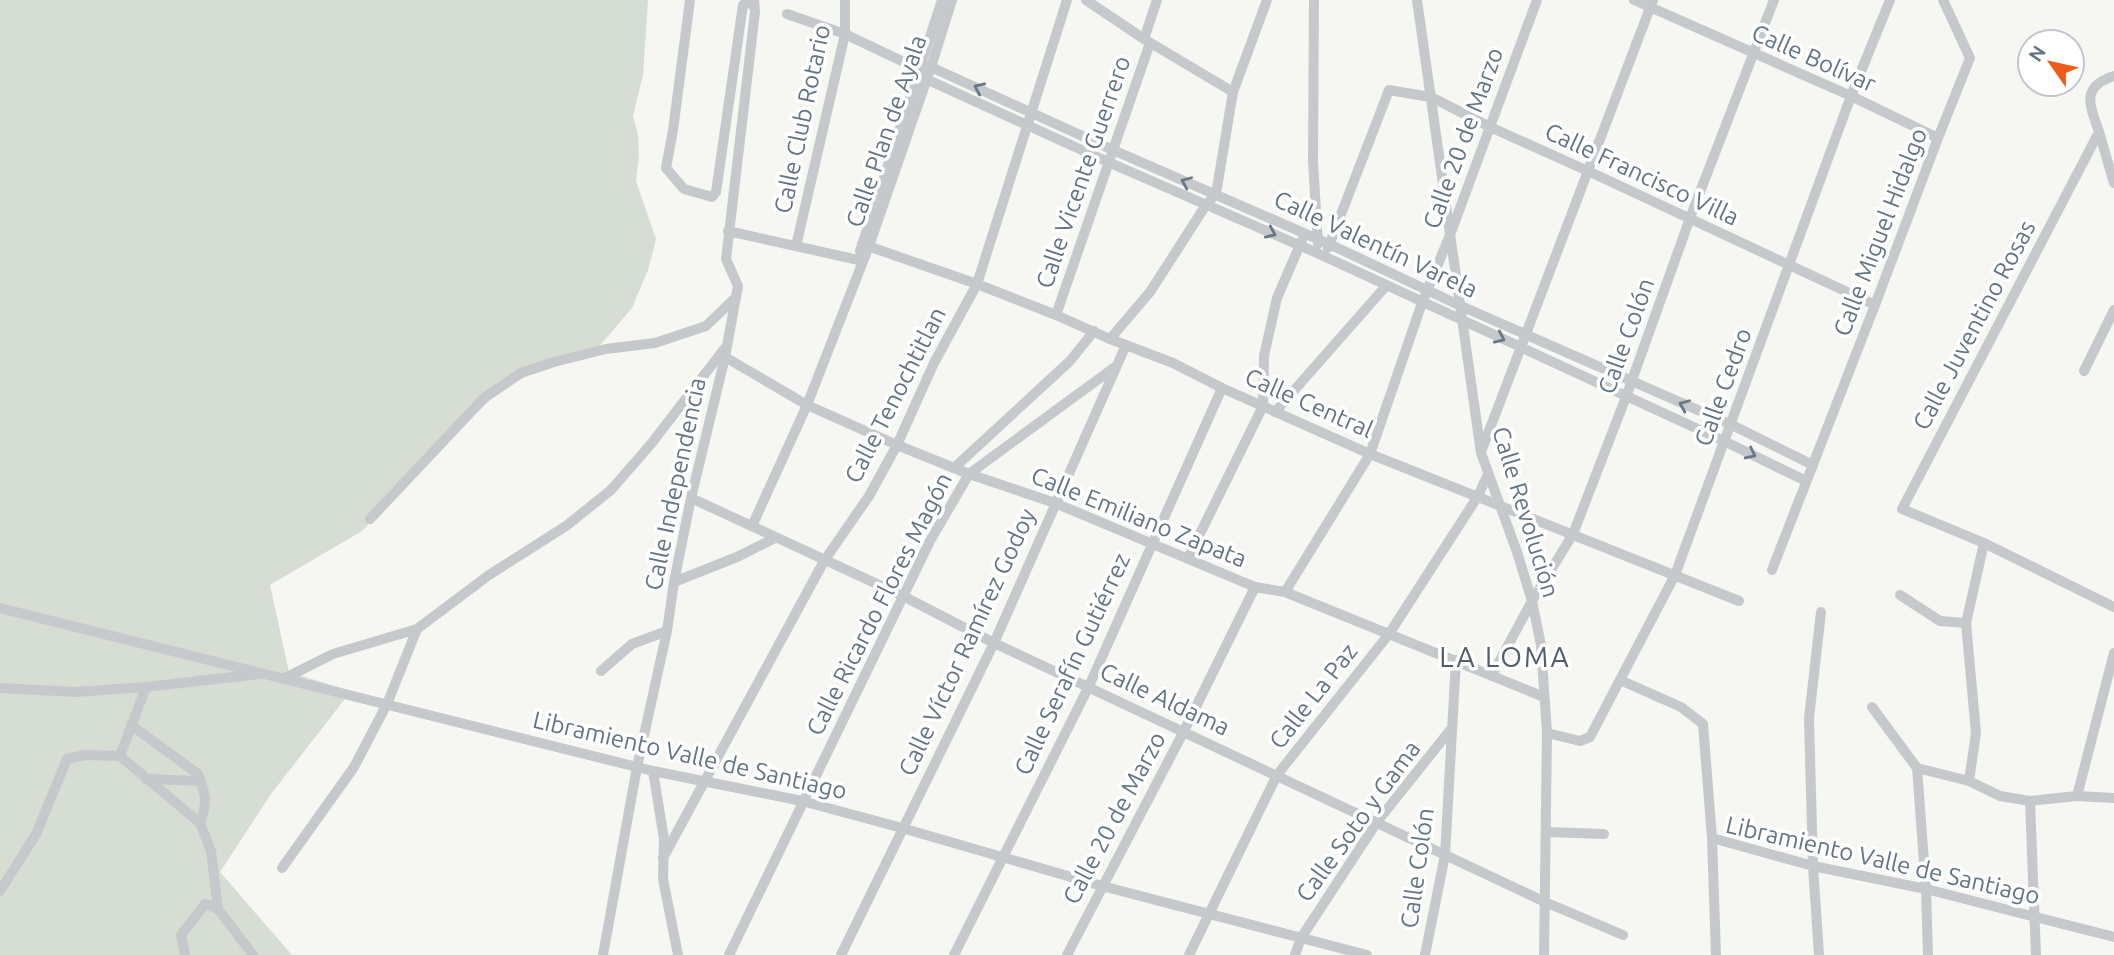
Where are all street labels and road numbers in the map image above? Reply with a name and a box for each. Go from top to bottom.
street label: Calle Bolívar [1748,19,1880,97]
street label: Calle Club Rotario [769,22,835,216]
street label: Calle Plan de Ayala [840,31,932,231]
street label: Calle 20 de Marzo [1418,44,1508,232]
street label: Calle Vicente Guerrero [1031,52,1135,292]
street label: Calle Francisco Villa [1541,117,1743,231]
street label: Calle Miguel Hidalgo [1828,124,1932,340]
street label: Calle Valentín Varela [1270,185,1482,303]
street label: Calle Juventino Rosas [1907,216,2041,434]
street label: Calle Colón [1593,274,1659,398]
street label: Calle Tenochtitlan [839,303,951,487]
street label: Calle Cedro [1689,324,1757,450]
street label: Calle Central [1241,363,1377,443]
street label: Calle Independencia [639,375,711,593]
street label: Calle Revolución [1487,423,1565,601]
street label: Calle Emiliano Zapata [1027,461,1251,573]
street label: Calle Ricardo Flores Magón [801,468,957,740]
street label: Calle Víctor Ramírez Godoy [893,504,1041,780]
street label: Calle Serafín Gutiérrez [1009,549,1135,779]
street label: Calle La Paz [1264,638,1362,754]
street label: Calle Aldama [1096,657,1234,741]
street label: Libramiento Valle de Santiago [530,706,850,804]
street label: Calle 20 de Marzo [1057,727,1171,909]
street label: Calle Soto y Gama [1291,735,1425,907]
street label: Calle Colón [1395,806,1439,930]
street label: Libramiento Valle de Santiago [1723,811,2043,909]

